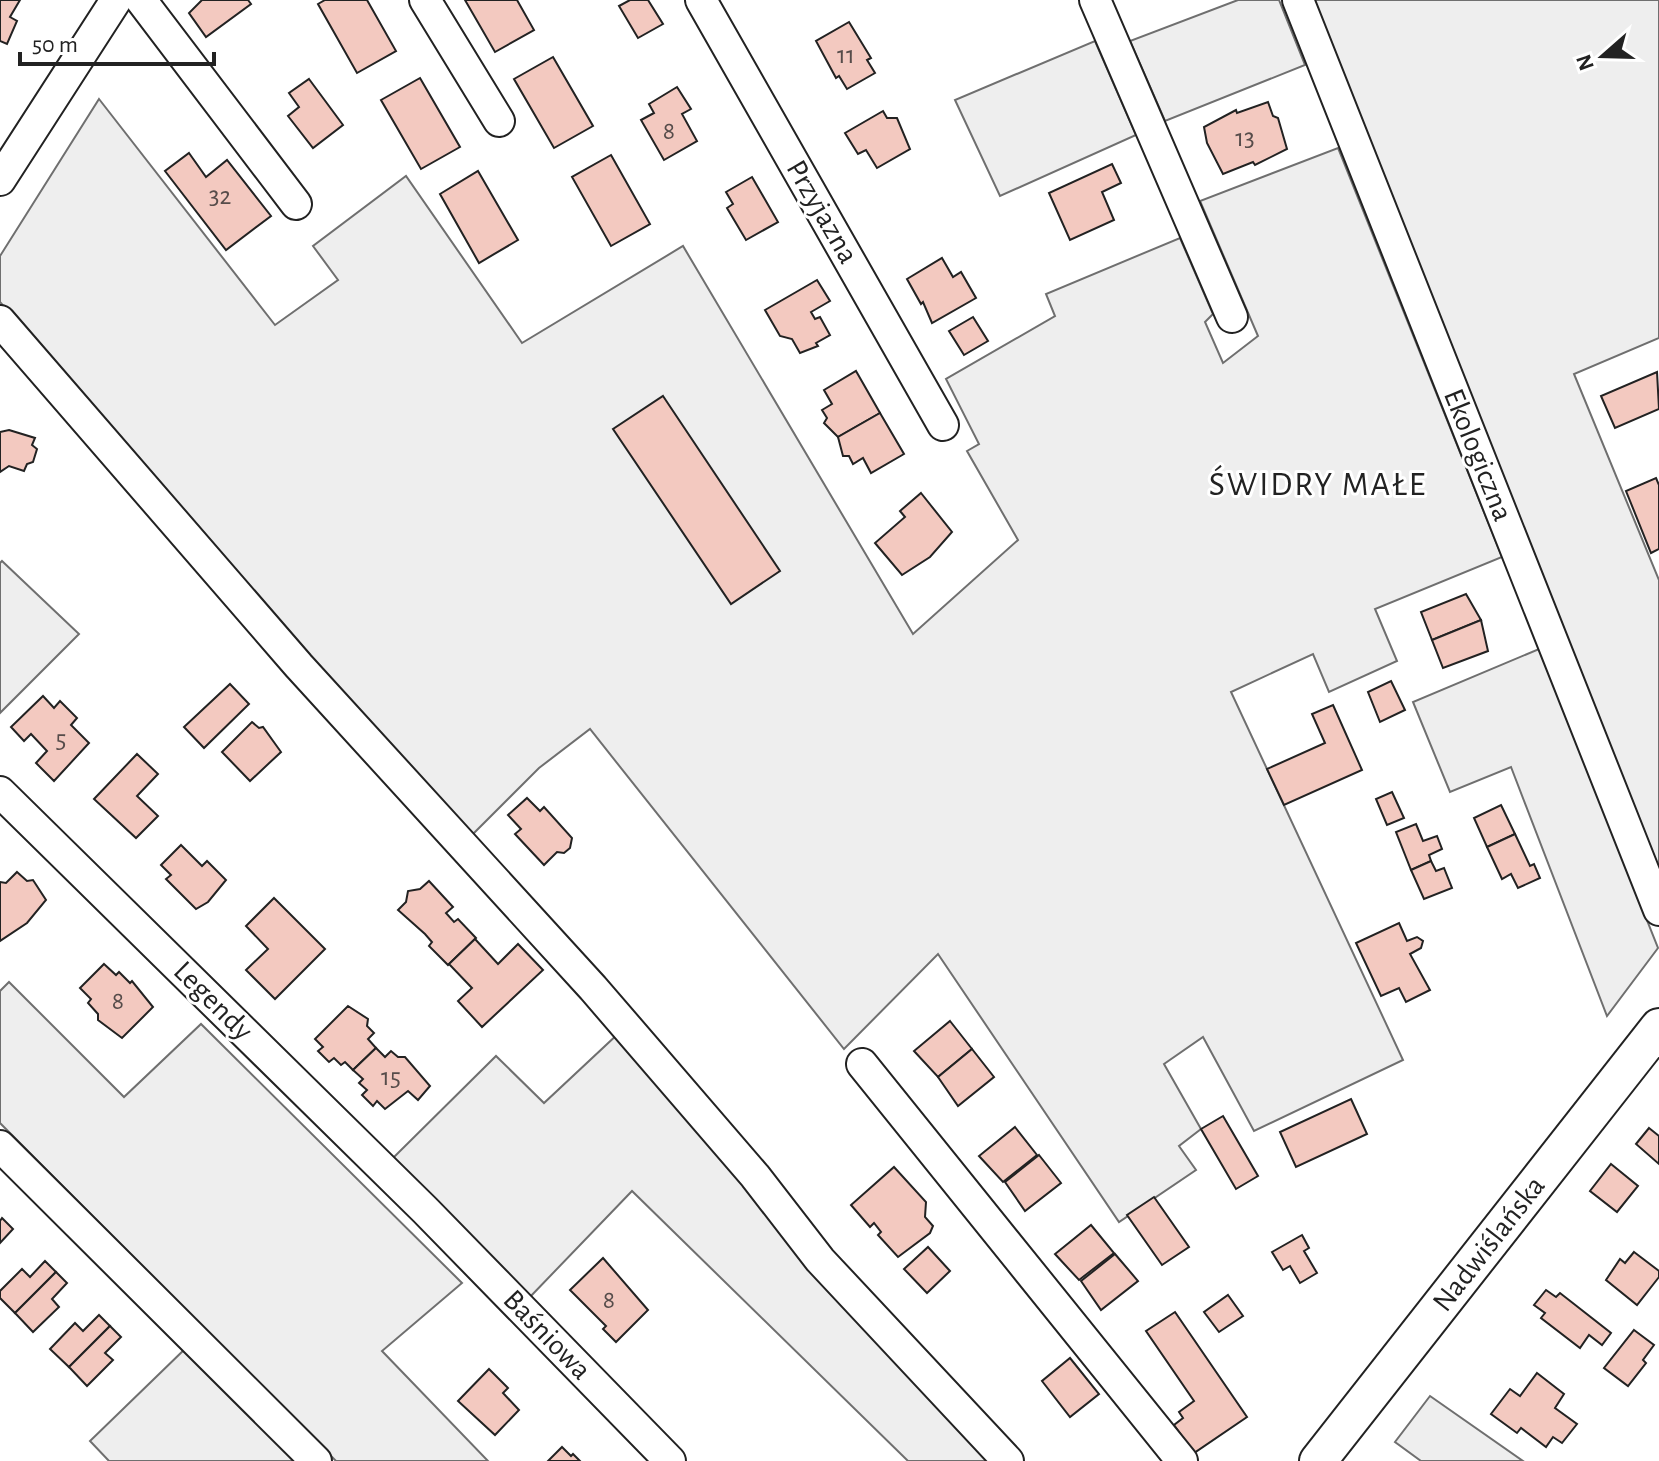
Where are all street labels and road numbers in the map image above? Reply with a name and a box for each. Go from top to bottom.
street label: Przyjazna [781,155,863,269]
street label: Ekologiczna [1438,385,1518,525]
street label: Legendy [168,956,258,1046]
street label: Nadwiślańska [1427,1171,1551,1317]
street label: Baśniowa [497,1284,597,1386]

